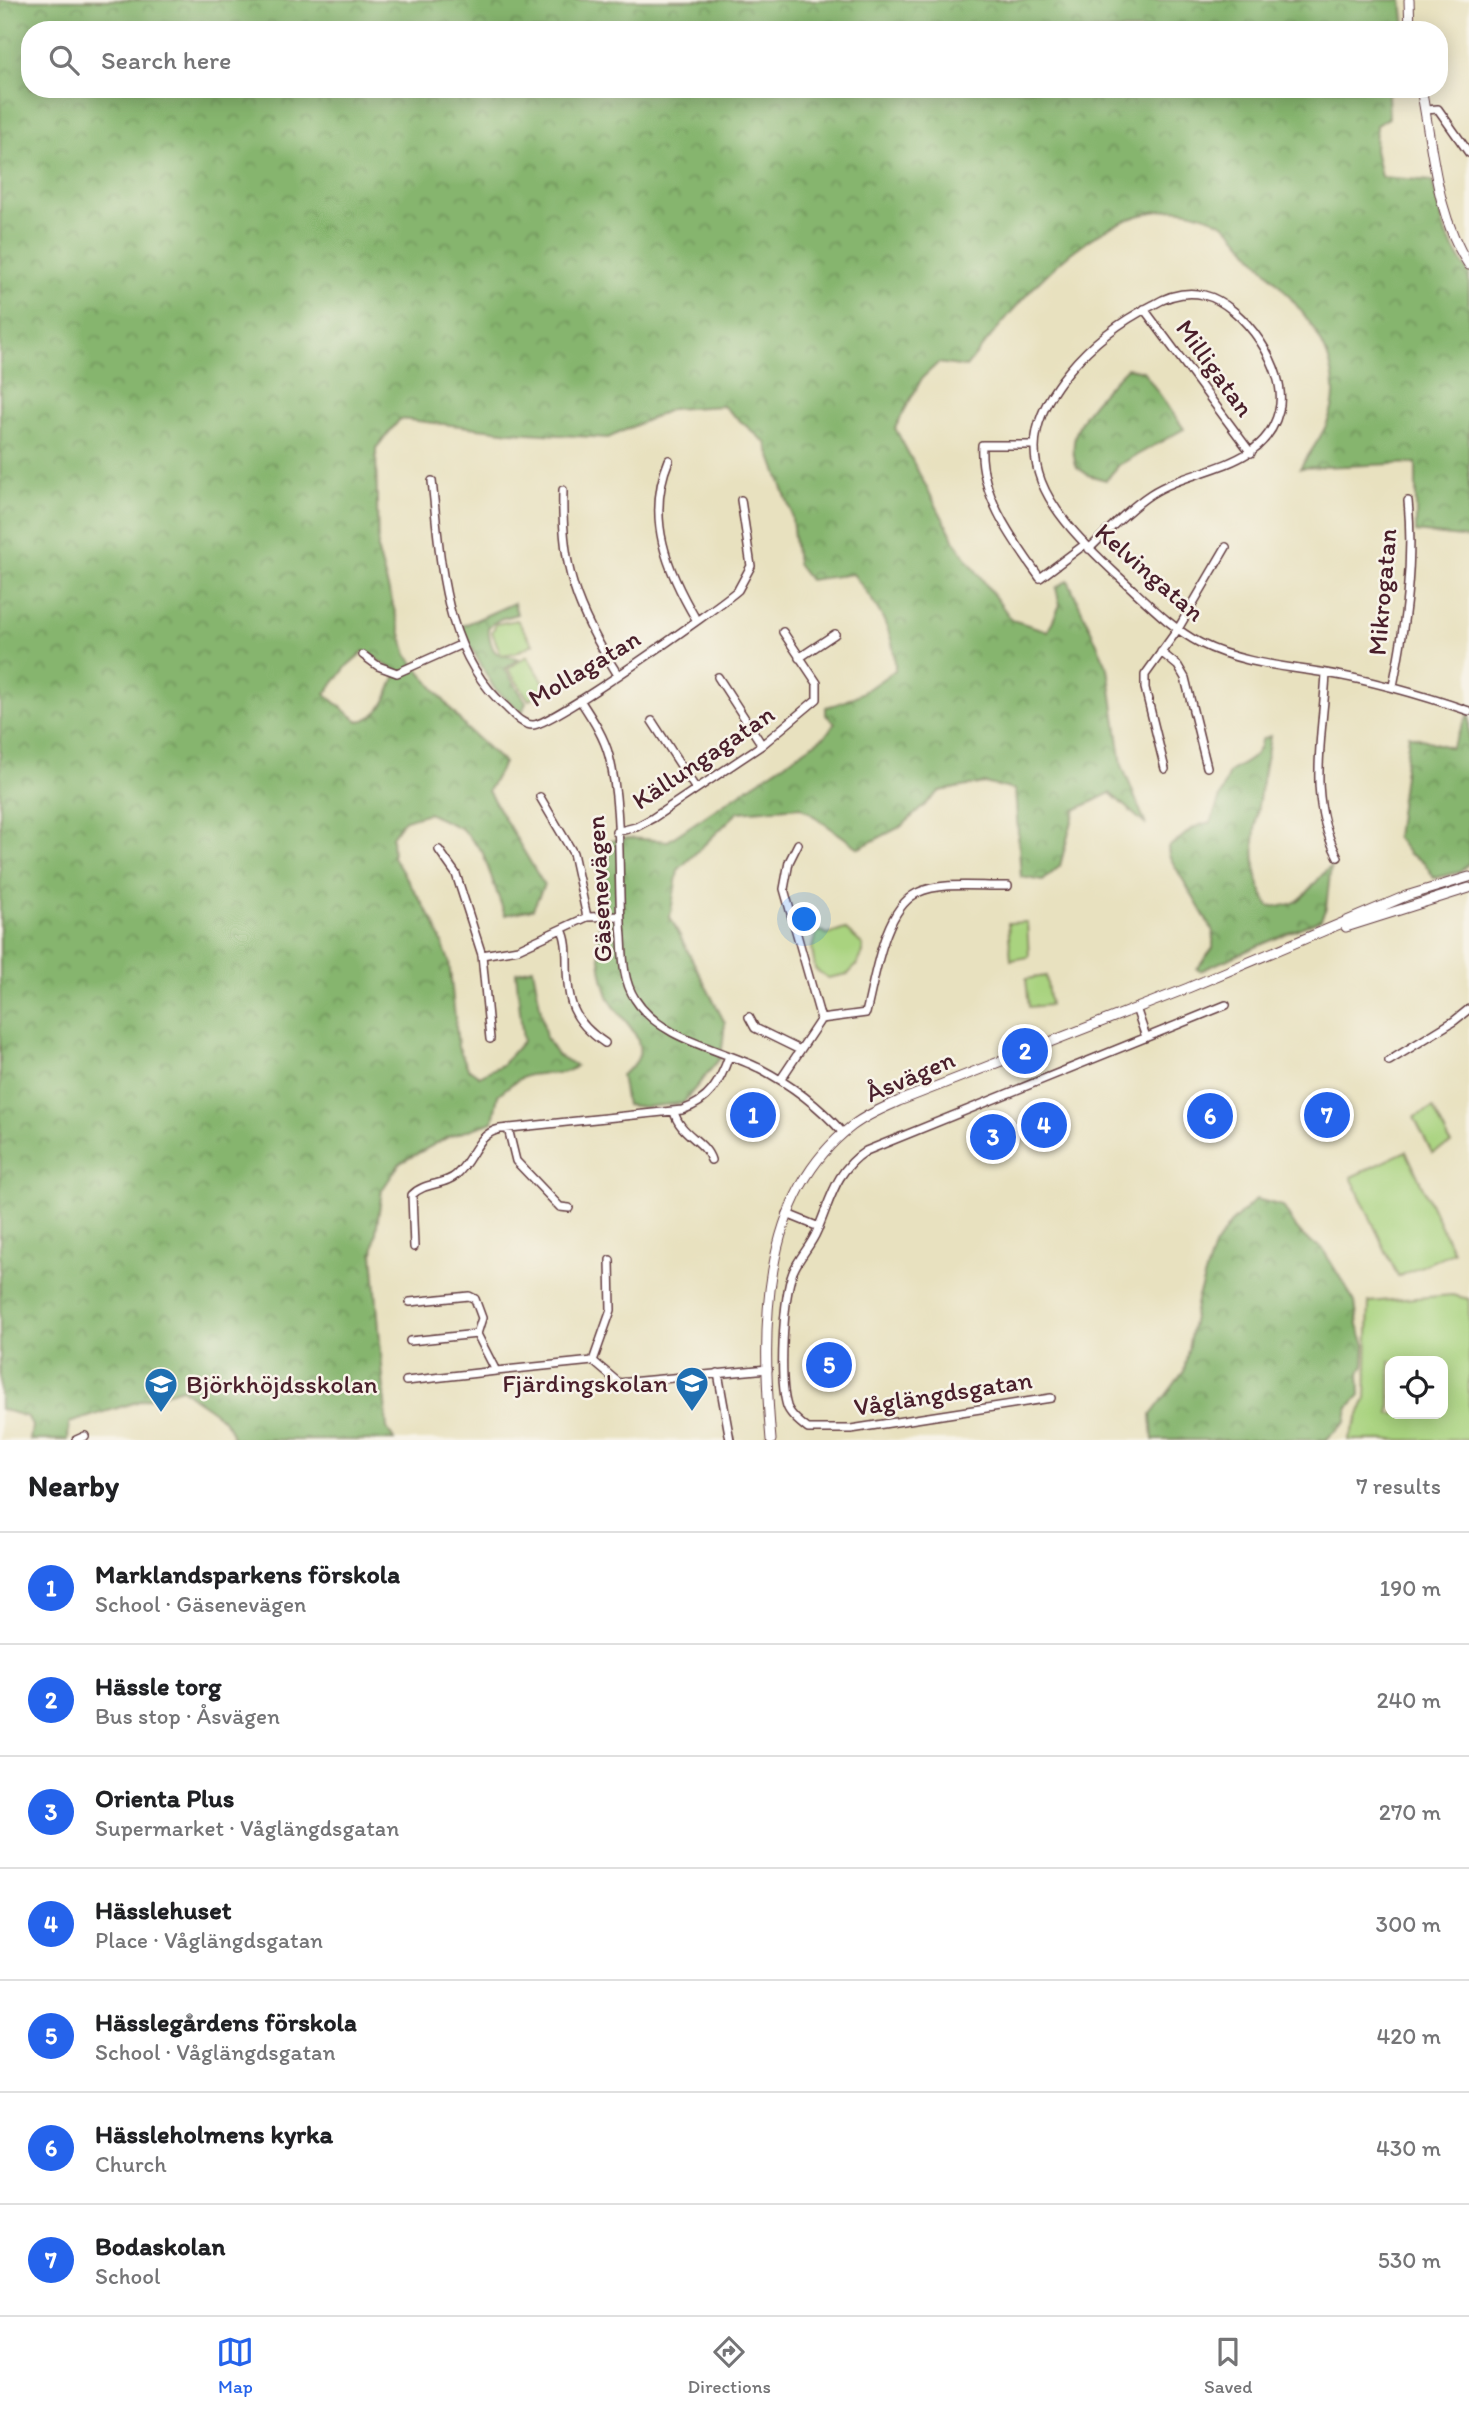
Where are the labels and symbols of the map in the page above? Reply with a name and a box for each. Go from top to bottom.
street label: Milligatan [1169,313,1261,423]
street label: Kelvingatan [1089,516,1211,628]
street label: Mikrogatan [1361,527,1404,657]
street label: Mollagatan [522,622,646,714]
street label: Källungagatan [626,697,781,816]
street label: Gäsenevägen [579,815,619,963]
your location [787,902,821,936]
pin: 2 [1002,1025,1048,1077]
street label: Åsvägen [860,1043,960,1109]
pin: 1 [730,1089,776,1141]
pin: 7 [1304,1089,1350,1141]
pin: 6 [1187,1090,1233,1142]
pin: 4 [1021,1099,1067,1151]
pin: 3 [970,1111,1016,1163]
pin: 5 [806,1339,852,1391]
street label: Våglängdsgatan [852,1363,1035,1423]
school or university icon: Fjärdingskolan [673,1364,711,1413]
school or university icon: Björkhöjdsskolan [142,1365,180,1414]
place label: Fjärdingskolan [502,1367,668,1399]
place label: Björkhöjdsskolan [186,1368,378,1400]

